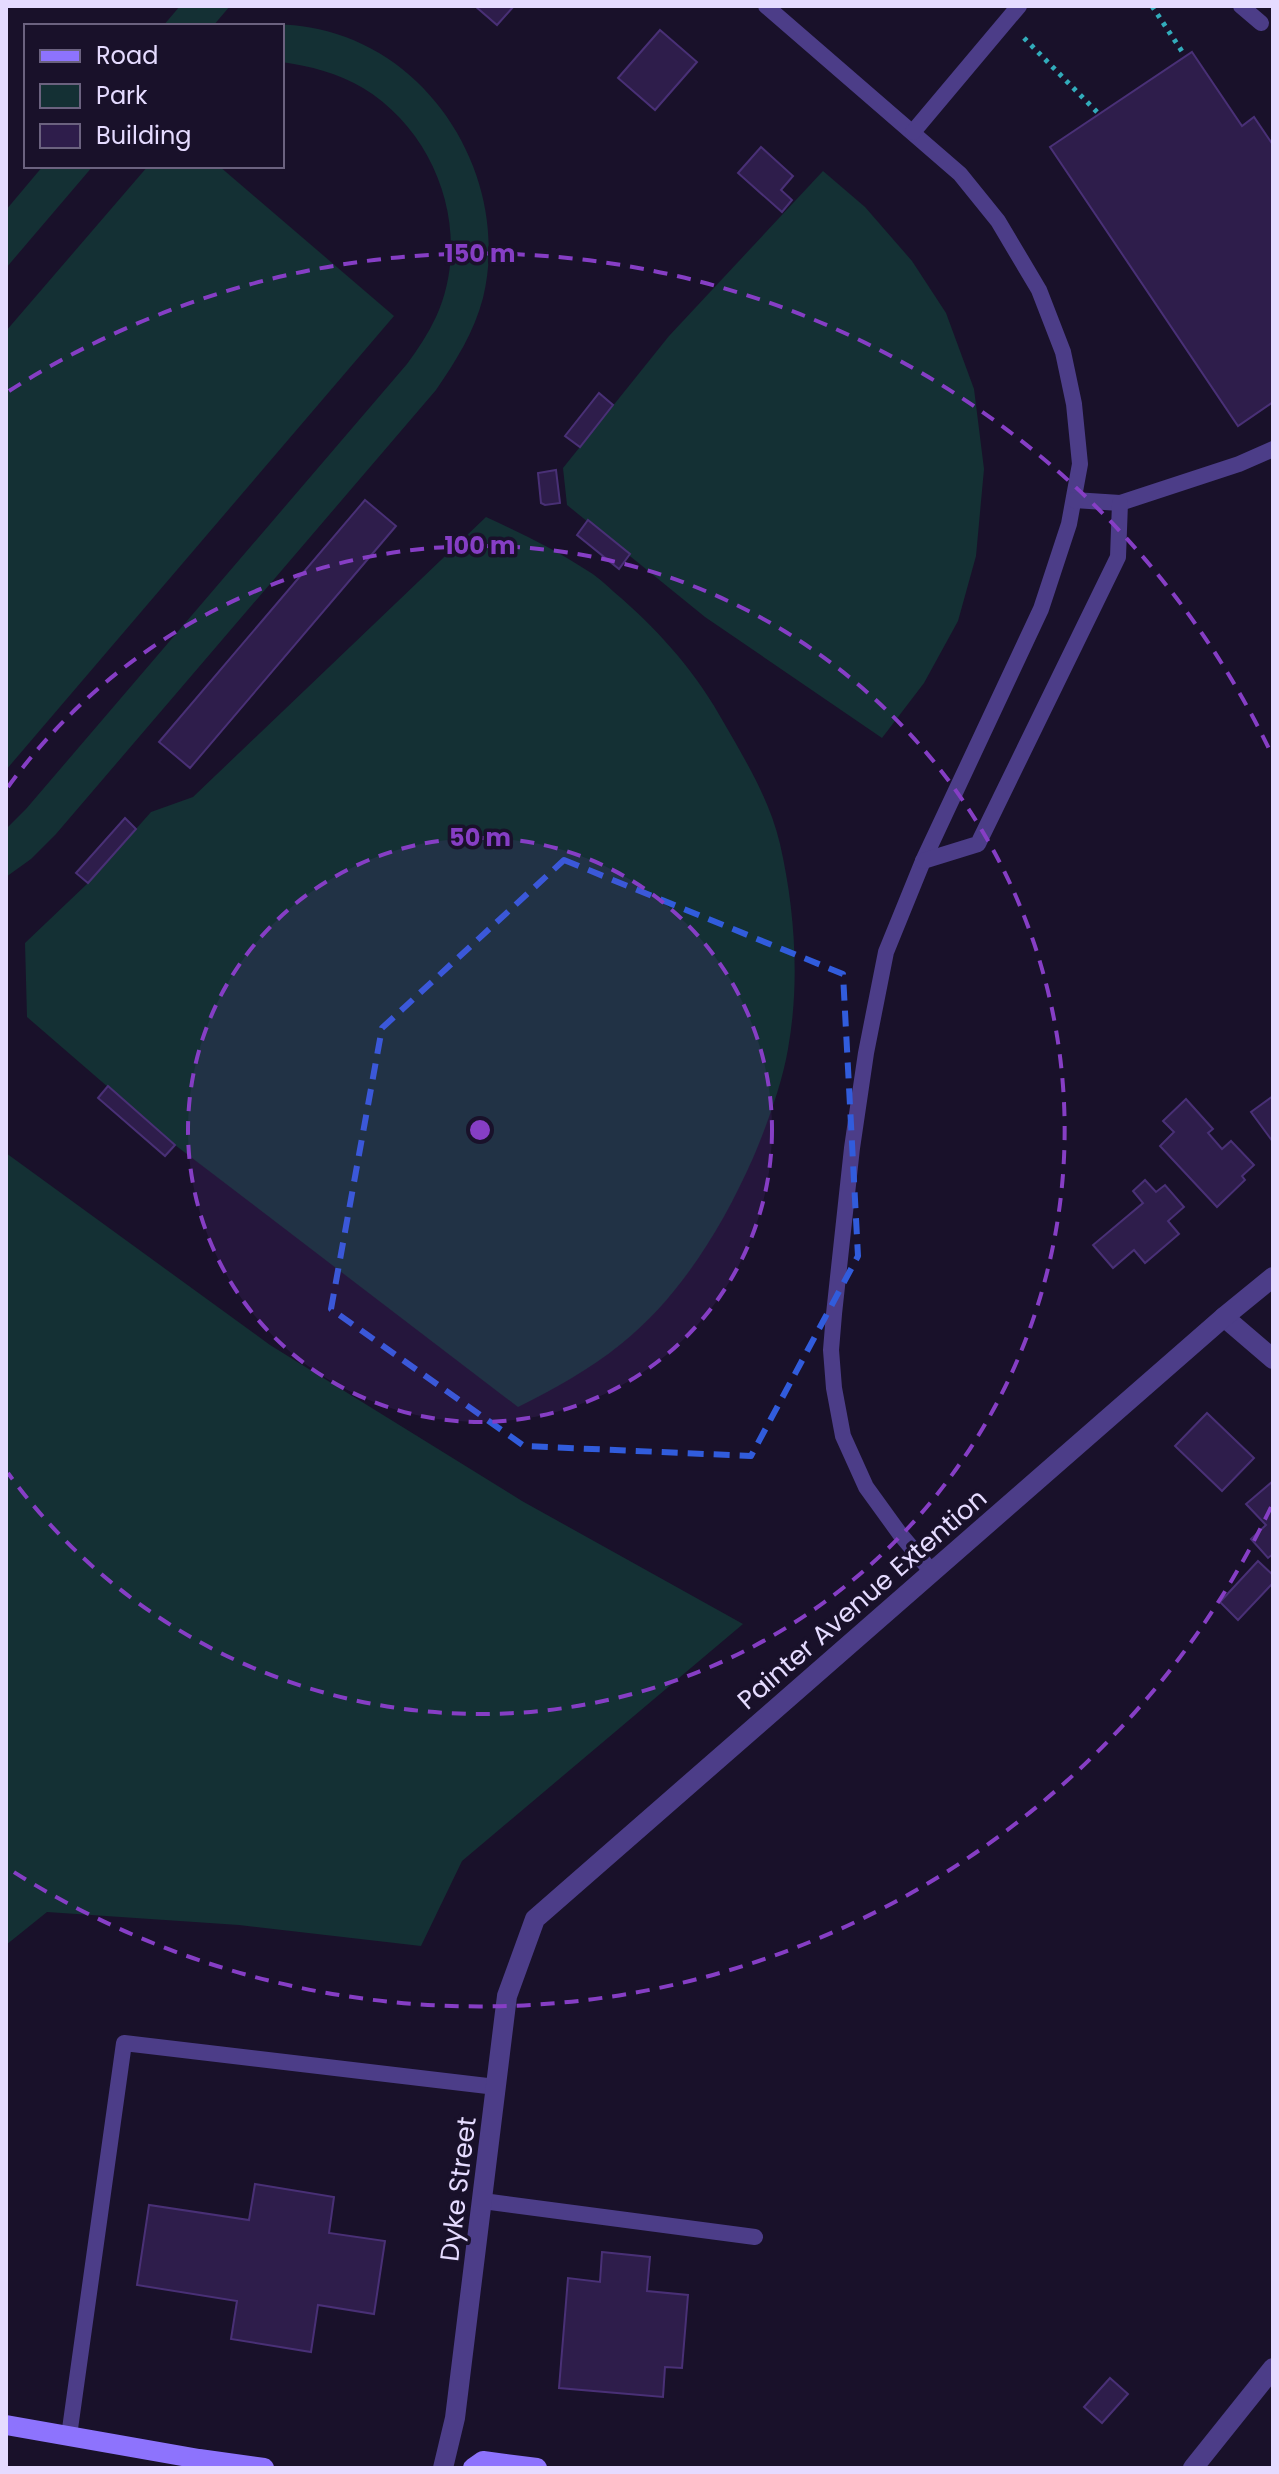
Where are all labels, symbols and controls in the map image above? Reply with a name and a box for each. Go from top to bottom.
legend [24,24,284,168]
text: Road [96,39,158,72]
text: Park [96,79,148,112]
text: Building [96,119,192,152]
text: 150 m [445,237,515,270]
text: 100 m [445,529,515,562]
text: 50 m [449,821,511,854]
centre of rings [466,1116,494,1144]
street label: Painter Avenue Extention [730,1481,994,1717]
street label: Dyke Street [431,2115,485,2263]

